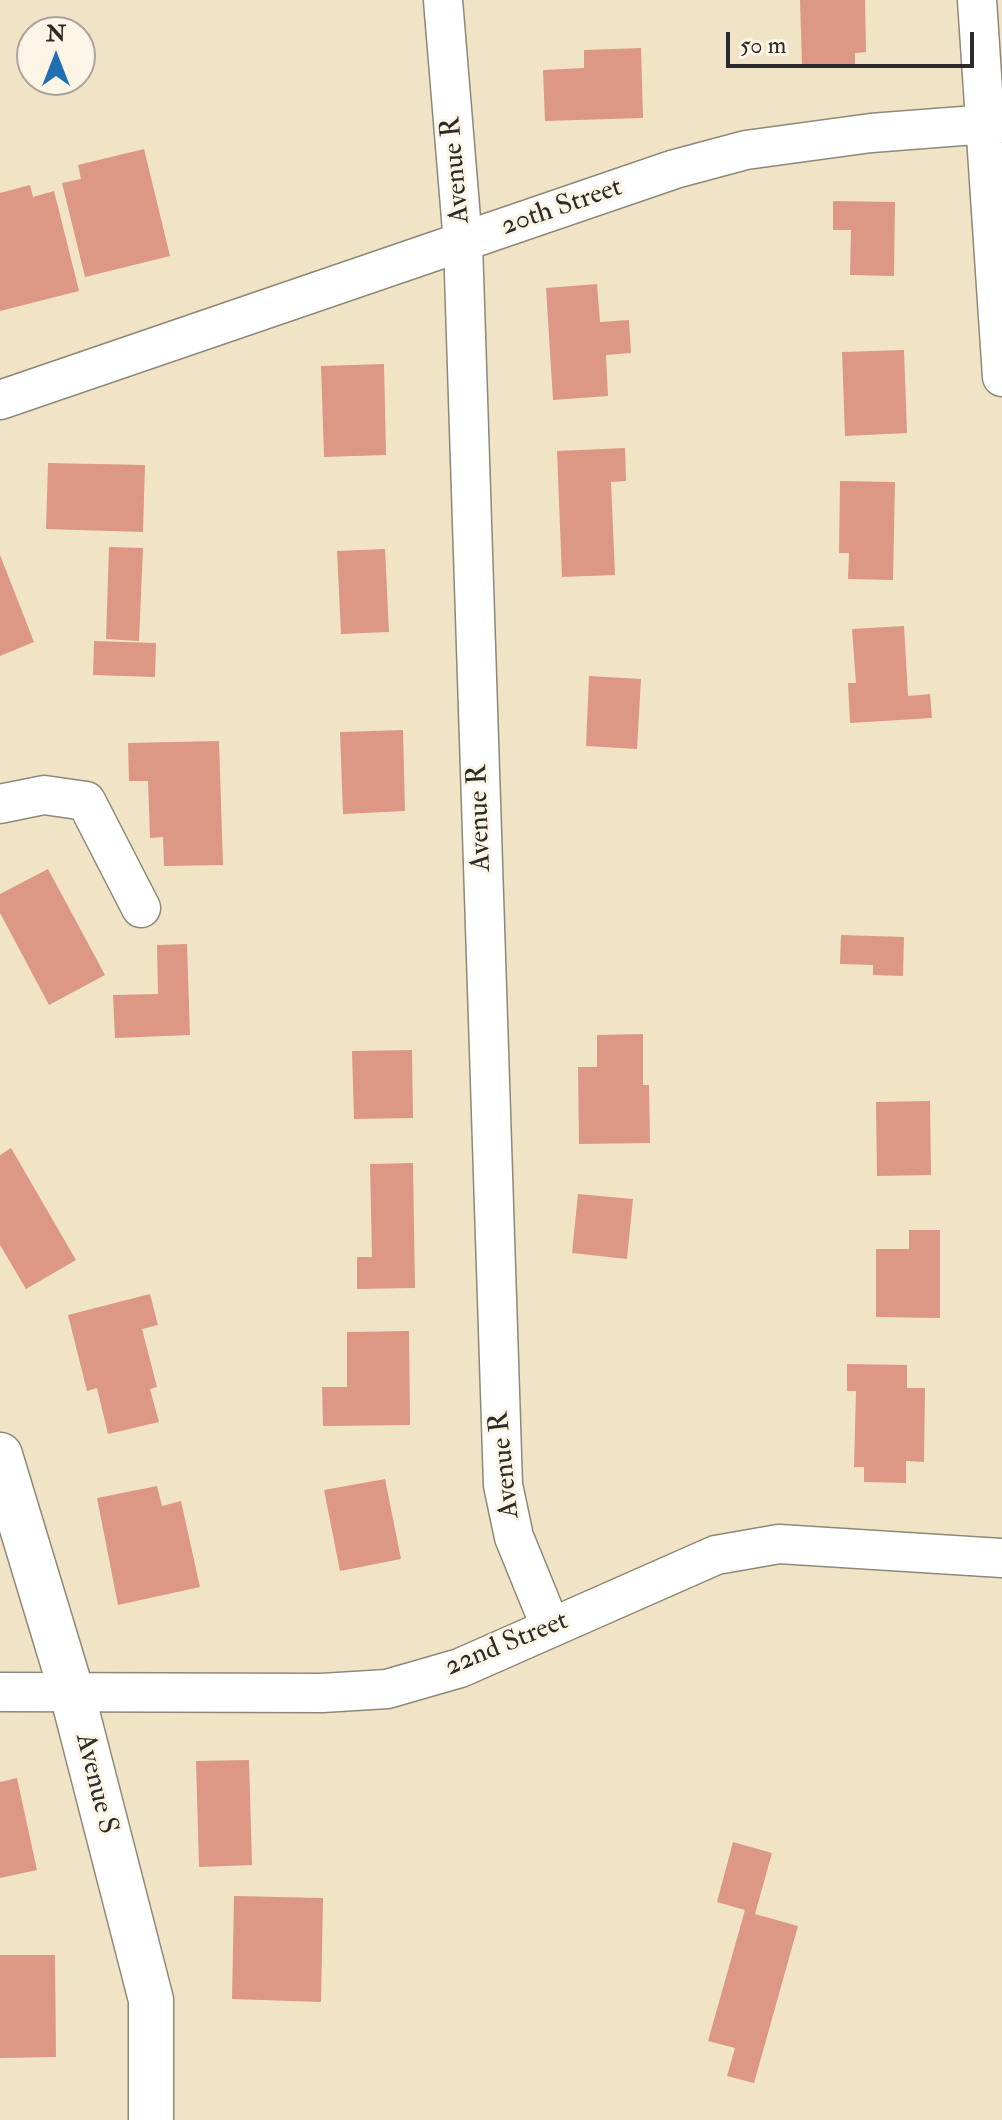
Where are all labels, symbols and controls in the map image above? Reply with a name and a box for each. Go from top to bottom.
north arrow [16,16,96,96]
scale bar [730,16,978,66]
text: N [46,20,66,48]
text: 50 m [740,30,786,61]
street label: Avenue R [436,115,478,225]
street label: 20th Street [497,172,627,244]
street label: Avenue R [462,764,500,872]
street label: Avenue R [484,1410,528,1520]
street label: 22nd Street [440,1605,574,1685]
street label: Avenue S [66,1730,124,1838]

